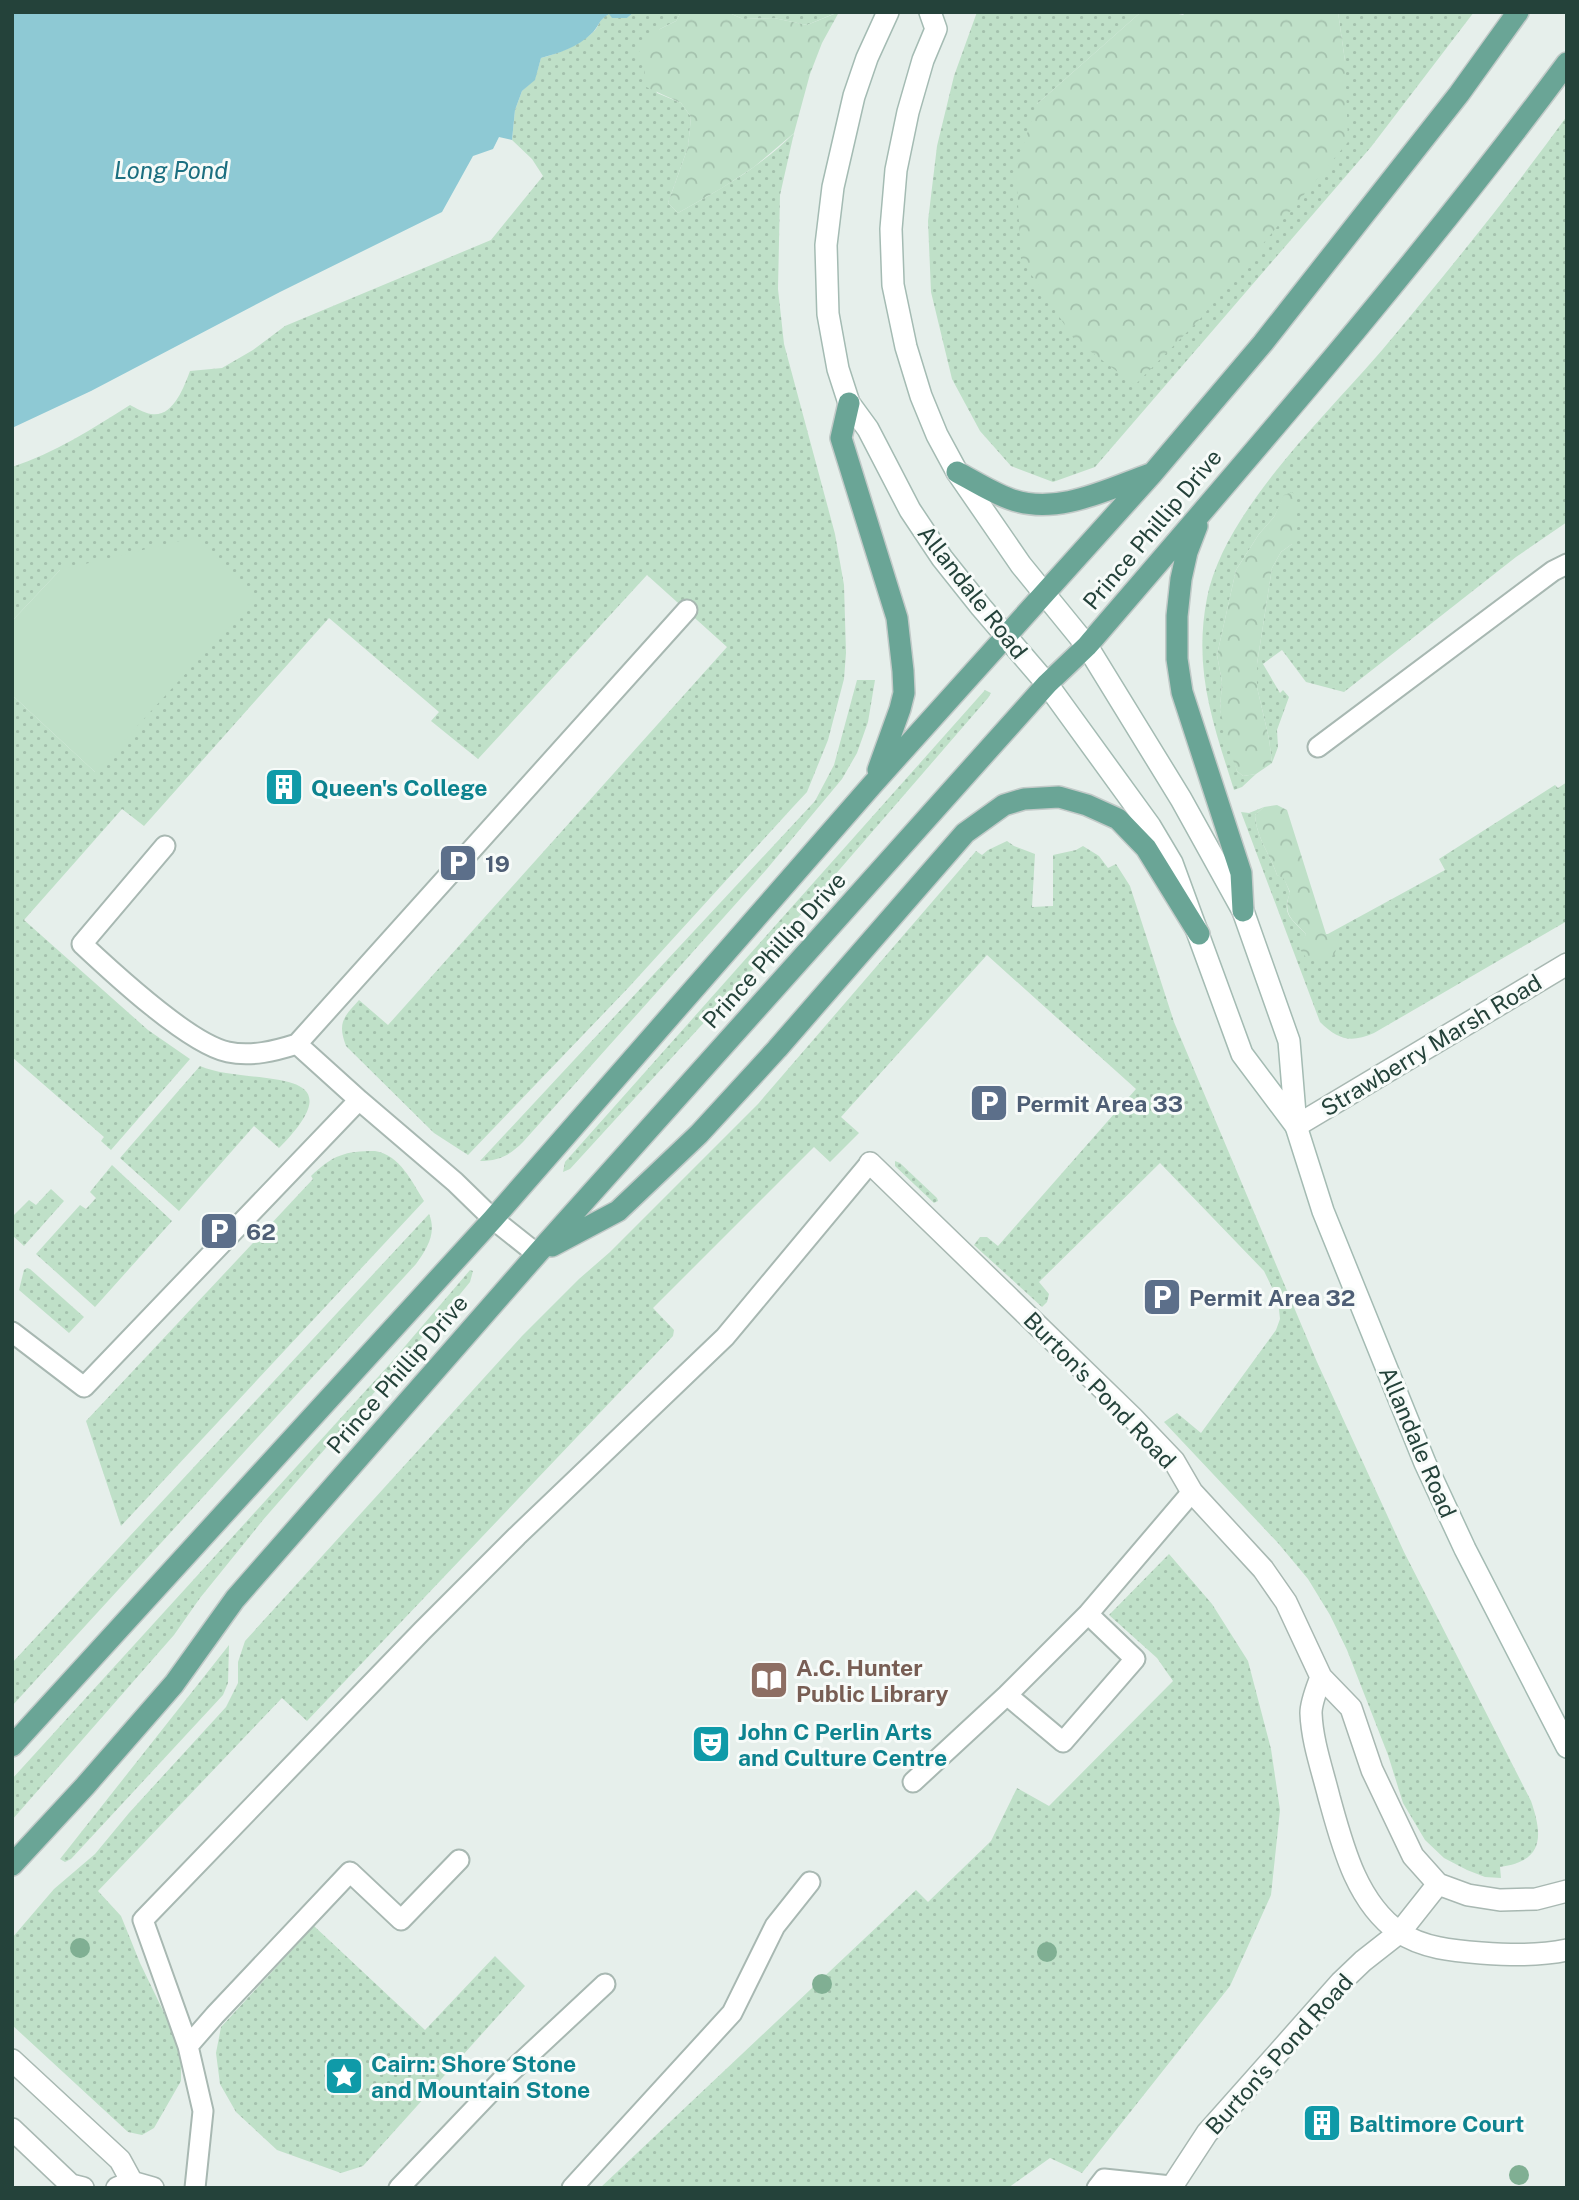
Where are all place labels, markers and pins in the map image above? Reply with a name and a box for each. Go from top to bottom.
building icon: Queen's College [263,766,305,808]
place label: Queen's College [311,774,488,801]
parking icon: 19 [437,842,479,884]
place label: 19 [485,850,510,877]
parking icon: Permit Area 33 [968,1082,1010,1124]
place label: Permit Area 33 [1016,1090,1183,1117]
parking icon: 62 [198,1210,240,1252]
place label: 62 [246,1218,276,1245]
parking icon: Permit Area 32 [1141,1276,1183,1318]
place label: Permit Area 32 [1189,1284,1355,1311]
place label: A.C. Hunter Public Library [796,1654,948,1707]
library icon: A.C. Hunter Public Library [748,1659,790,1701]
place label: John C Perlin Arts and Culture Centre [738,1718,947,1771]
theatre icon: John C Perlin Arts and Culture Centre [690,1723,732,1765]
place label: Cairn: Shore Stone and Mountain Stone [371,2050,590,2103]
place icon: Cairn: Shore Stone and Mountain Stone [323,2055,365,2097]
building icon: Baltimore Court [1301,2102,1343,2144]
place label: Baltimore Court [1349,2110,1524,2137]

